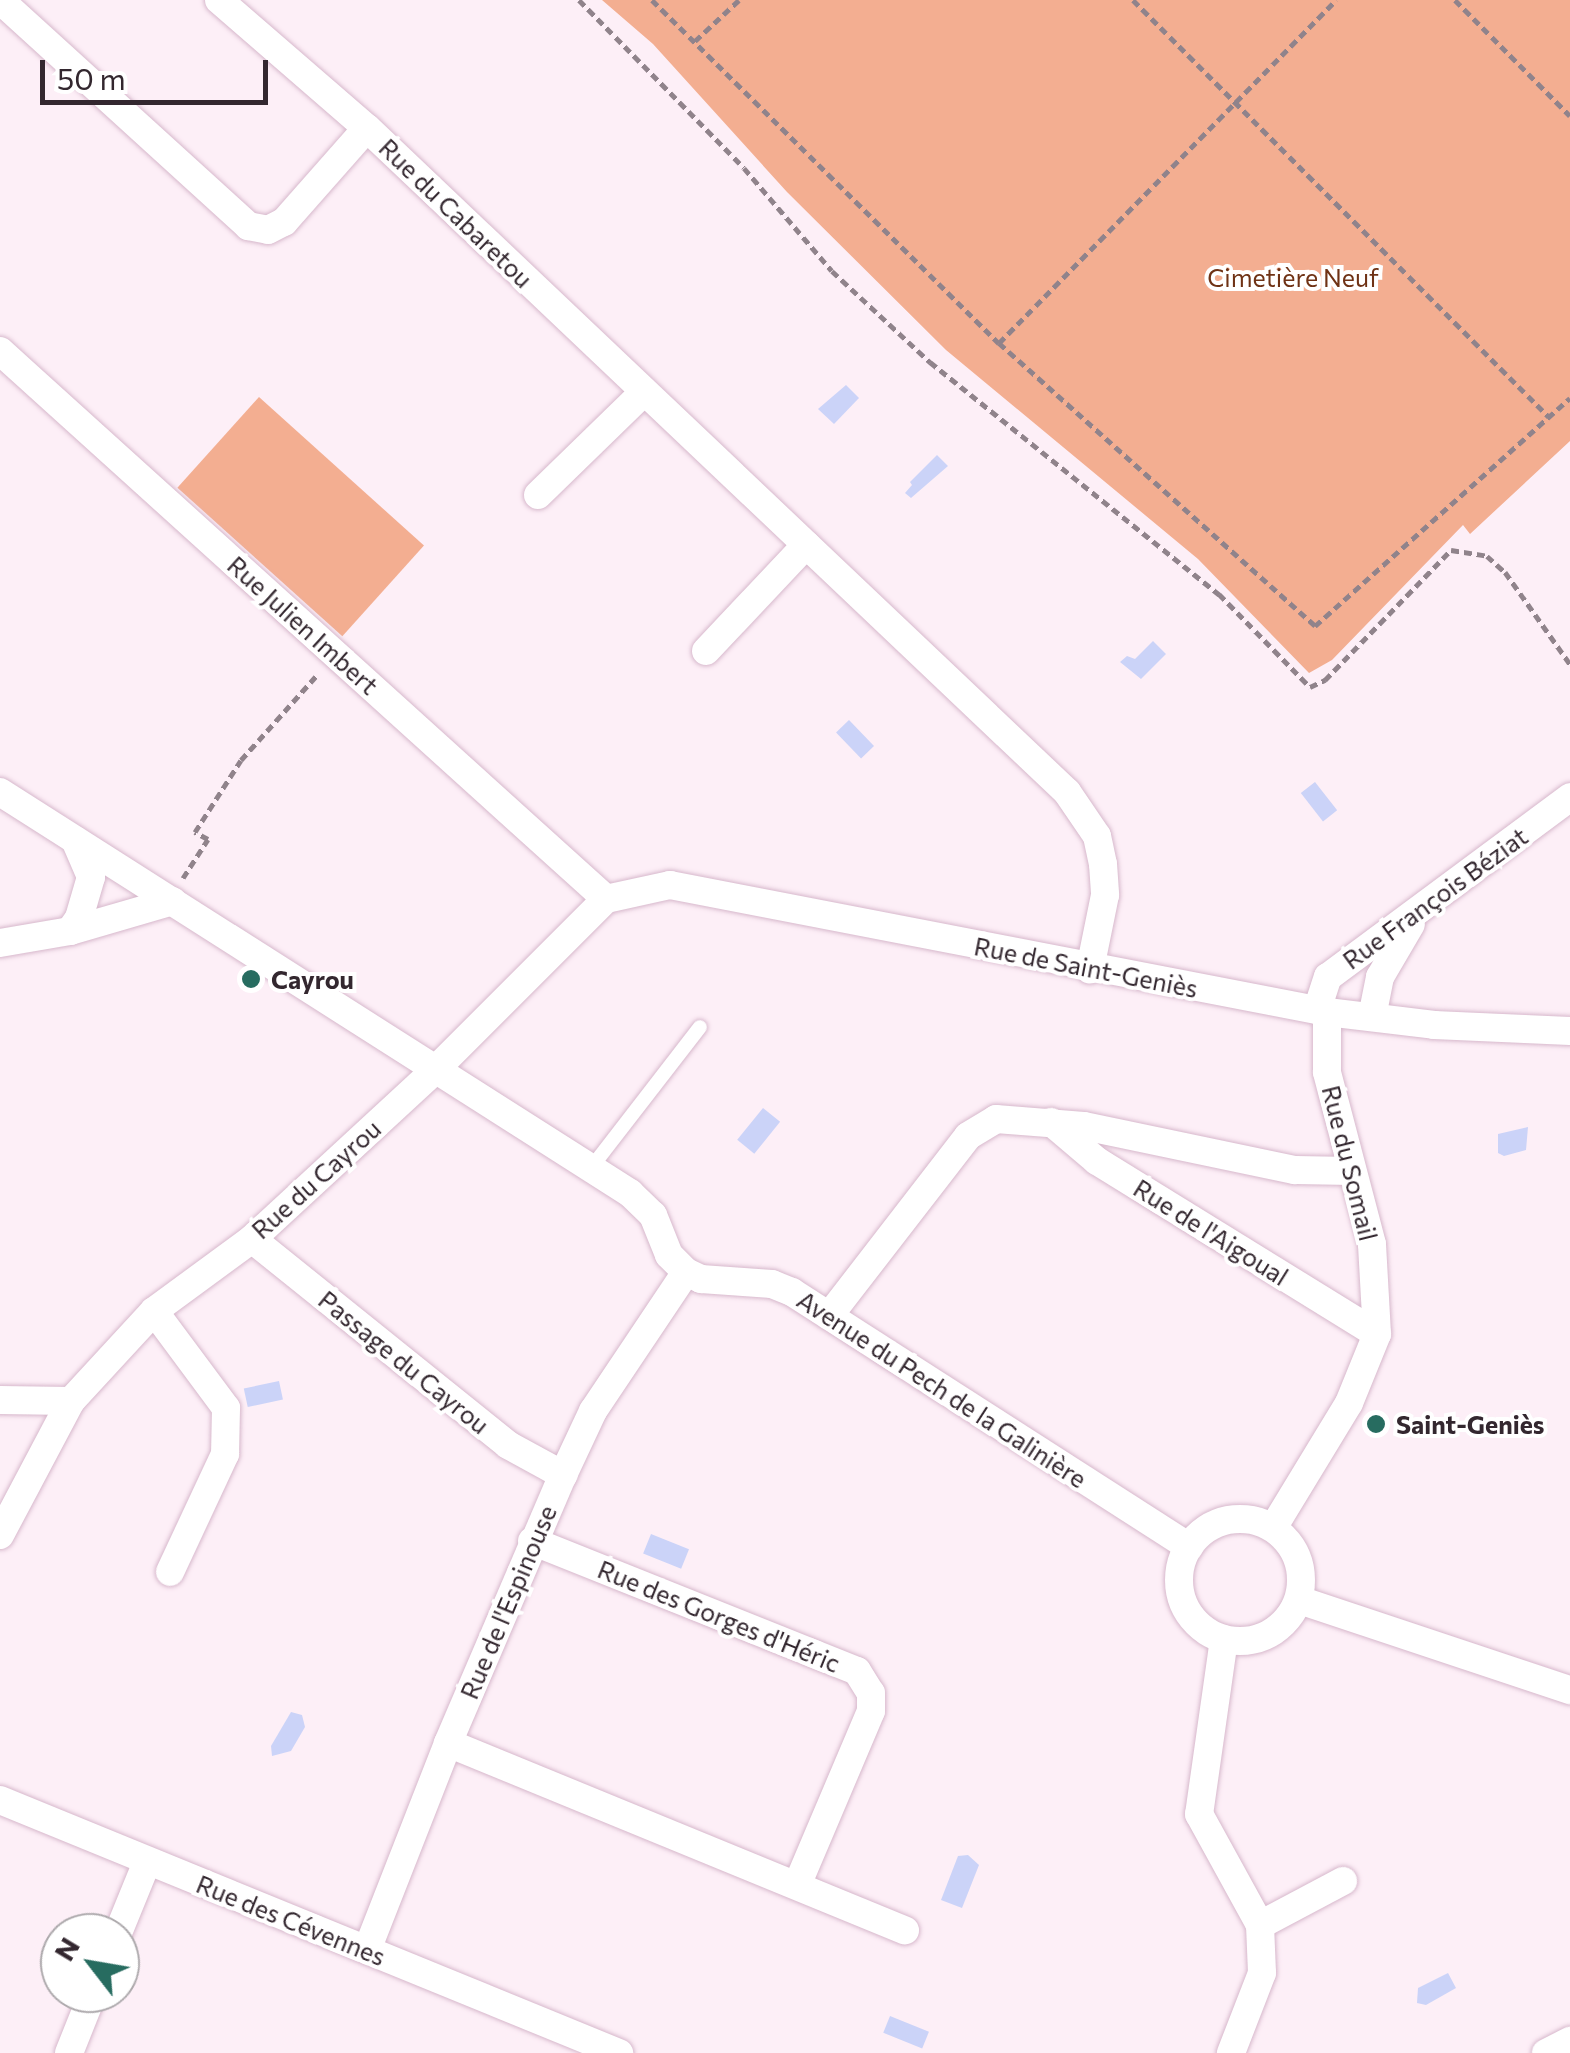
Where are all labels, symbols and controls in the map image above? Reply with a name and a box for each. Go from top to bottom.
scale bar [45,40,272,102]
text: 50 m [57,59,126,96]
street label: Rue du Cabaretou [373,132,539,294]
park label: Cimetière Neuf [1207,262,1379,292]
street label: Rue Julien Imbert [222,550,384,700]
street label: Rue François Béziat [1337,821,1533,975]
street label: Rue de Saint-Geniès [972,931,1200,1003]
place label: Cayrou [271,964,354,994]
marker: Cayrou [240,968,262,990]
street label: Rue du Somail [1316,1082,1384,1244]
street label: Rue du Cayrou [245,1113,387,1245]
street label: Rue de l'Aigoual [1128,1173,1294,1291]
street label: Passage du Cayrou [313,1284,495,1440]
street label: Avenue du Pech de la Galinière [792,1284,1092,1494]
place label: Saint-Geniès [1396,1409,1544,1439]
marker: Saint-Geniès [1365,1413,1387,1435]
street label: Rue de l'Espinouse [454,1501,562,1703]
street label: Rue des Gorges d'Héric [594,1554,844,1678]
street label: Rue des Cévennes [192,1868,390,1972]
north arrow [40,1913,140,2013]
text: N [46,1931,86,1966]

